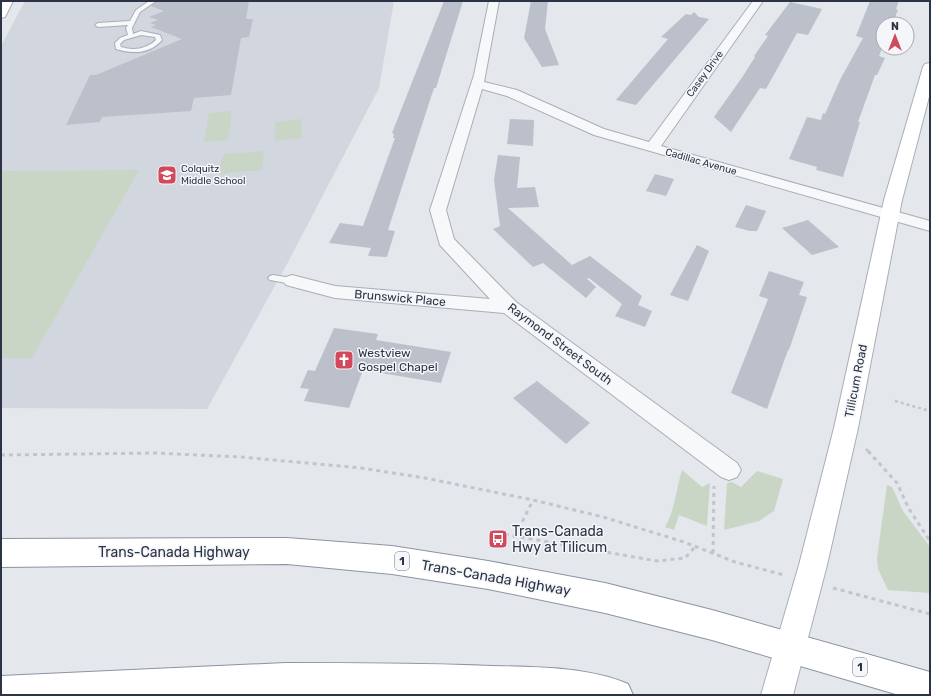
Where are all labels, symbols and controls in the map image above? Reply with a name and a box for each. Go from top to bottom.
north arrow [875,16,915,56]
text: N [891,20,899,33]
street label: Casey Drive [684,48,726,100]
street label: Cadillac Avenue [664,146,738,178]
place label: Colquitz Middle School [181,163,245,187]
school or university icon: Colquitz Middle School [156,164,178,186]
street label: Brunswick Place [354,287,447,309]
street label: Raymond Street South [505,300,615,388]
street label: Tillicum Road [842,343,870,419]
place label: Westview Gospel Chapel [358,346,438,374]
church icon: Westview Gospel Chapel [333,349,355,371]
place label: Trans-Canada Hwy at Tilicum [512,523,607,556]
bus stop icon: Trans-Canada Hwy at Tilicum [487,528,509,550]
street label: Trans-Canada Highway [98,544,250,561]
road number: 1 [395,552,409,570]
street label: Trans-Canada Highway [420,556,572,600]
road number: 1 [853,658,867,676]

